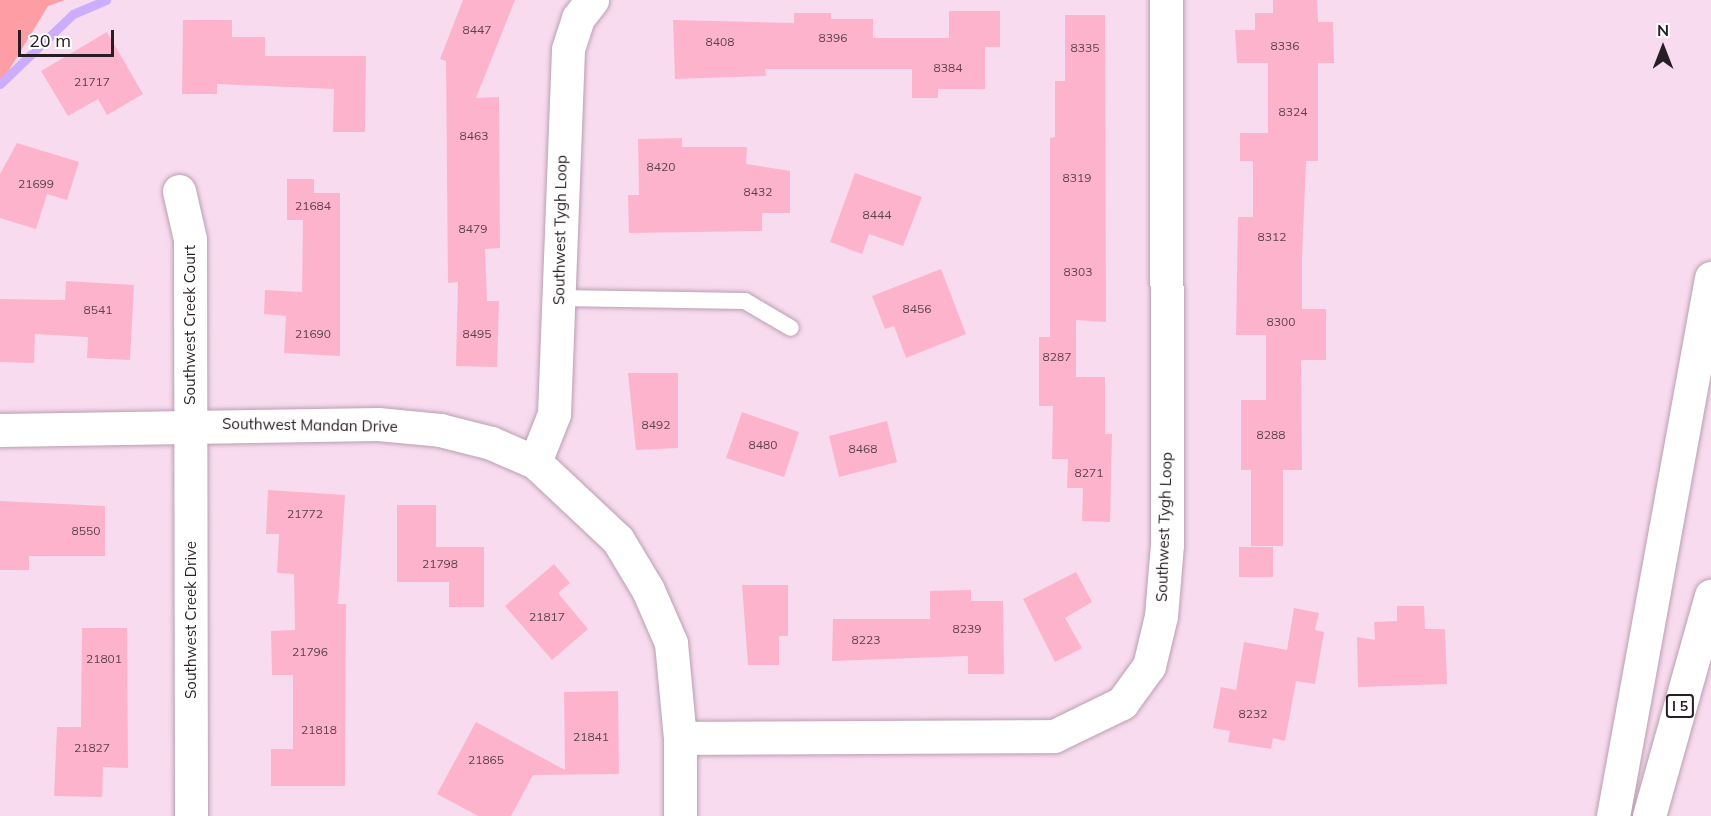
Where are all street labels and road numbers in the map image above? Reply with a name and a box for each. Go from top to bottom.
street label: Southwest Tygh Loop [550,155,570,305]
street label: Southwest Creek Court [181,245,199,405]
street label: Southwest Mandan Drive [222,414,398,436]
street label: Southwest Tygh Loop [1152,452,1176,602]
street label: Southwest Creek Drive [182,541,200,699]
road number: I 5 [1665,695,1695,717]

